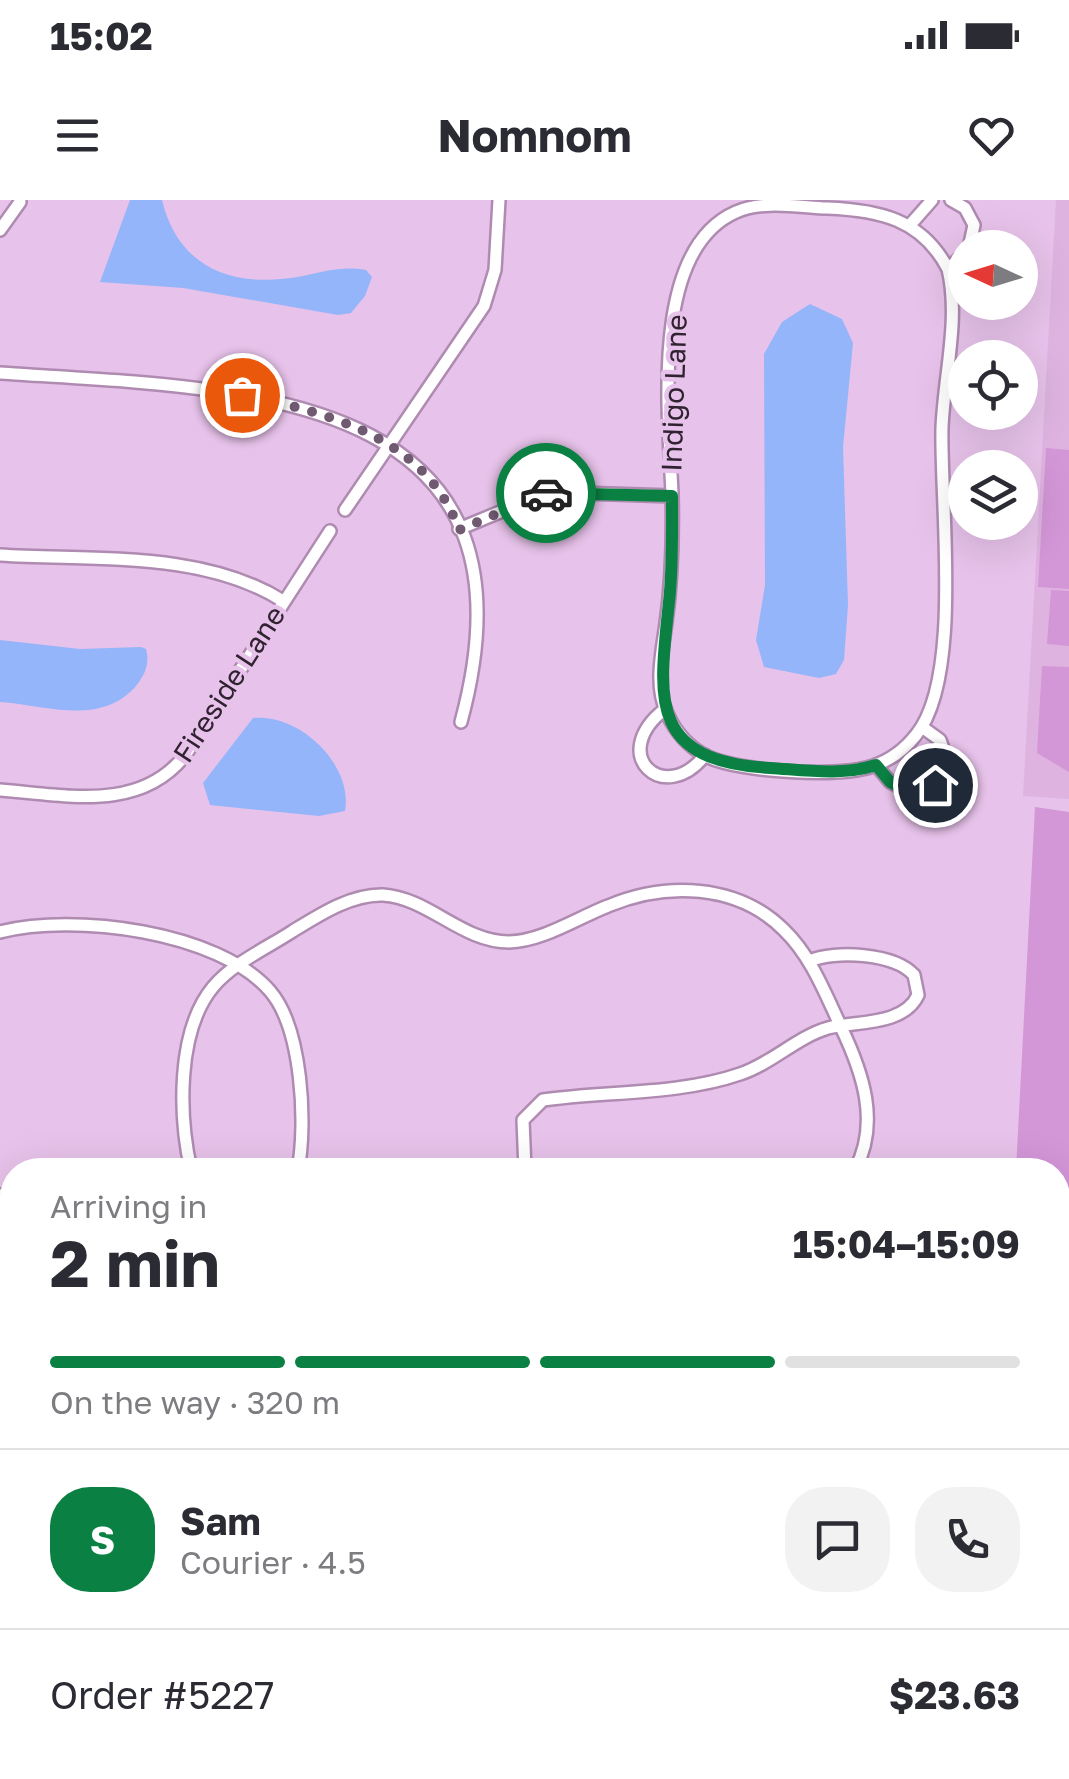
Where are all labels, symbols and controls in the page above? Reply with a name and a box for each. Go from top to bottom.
text: 15:02 [50,13,153,58]
icon: menu [50,108,105,163]
text: Nomnom [437,108,632,162]
icon: heart [964,108,1019,163]
north arrow [948,230,1038,320]
map controls [948,230,1038,540]
street label: Indigo Lane [654,314,693,472]
button: locate [948,340,1038,430]
pin [200,353,285,438]
icon: bag [215,368,270,423]
courier [496,443,596,543]
button: layers [948,450,1038,540]
icon: car [519,466,574,521]
street label: Fireside Lane [166,600,291,768]
pin [893,743,978,828]
icon: home [908,758,963,813]
text: Arriving in [50,1187,207,1225]
text: 15:04–15:09 [793,1221,1020,1266]
text: 2 min [50,1223,220,1301]
text: On the way · 320 m [50,1383,340,1421]
button: chat [785,1487,890,1592]
button: phone [915,1487,1020,1592]
text: Sam [180,1498,261,1543]
text: S [90,1517,115,1562]
text: Courier · 4.5 [180,1543,366,1581]
text: Order #5227 [50,1672,274,1717]
text: $23.63 [889,1672,1020,1717]

